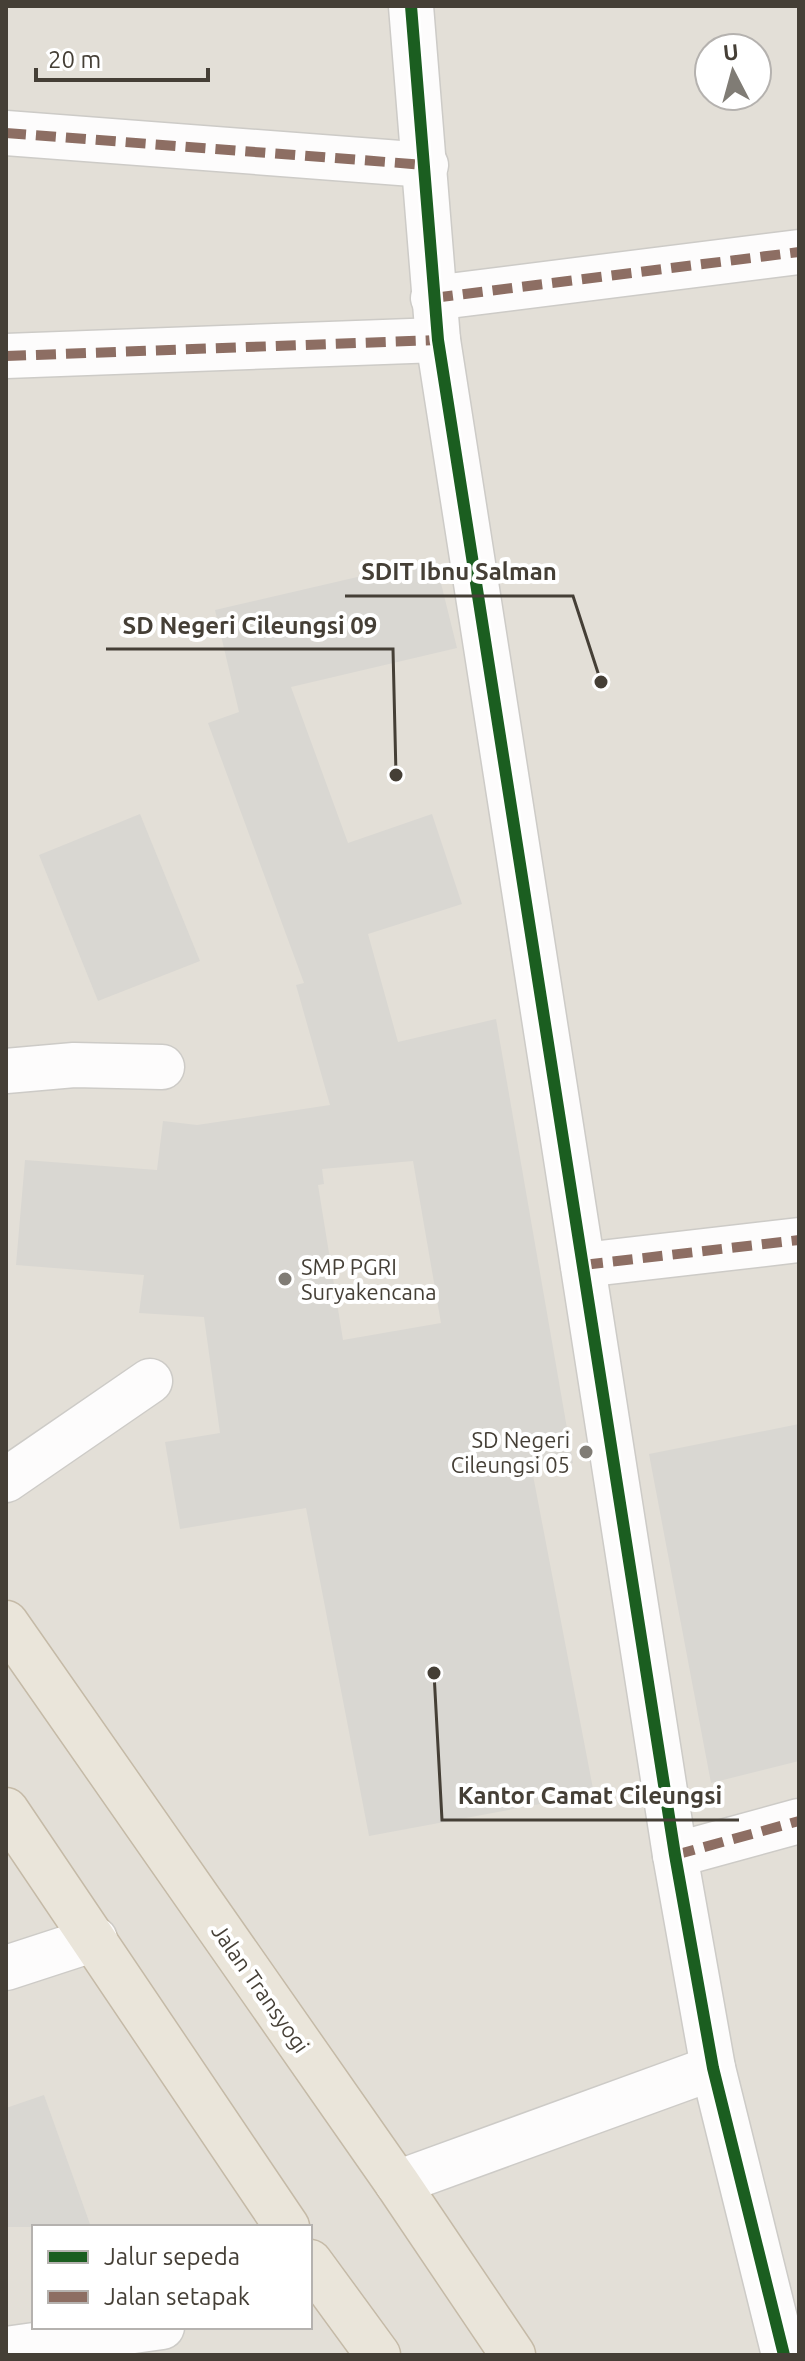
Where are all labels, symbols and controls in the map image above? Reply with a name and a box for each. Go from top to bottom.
scale bar [36,32,208,82]
north arrow [693,32,773,112]
text: U [722,38,740,65]
text: 20 m [48,46,101,73]
callout: SDIT Ibnu Salman [345,548,573,596]
text: SDIT Ibnu Salman [361,558,557,585]
callout: SD Negeri Cileungsi 09 [106,601,393,649]
text: SD Negeri Cileungsi 09 [123,612,377,639]
place label: SMP PGRI Suryakencana [301,1254,437,1304]
marker: SMP PGRI Suryakencana [276,1270,294,1288]
place label: SD Negeri Cileungsi 05 [451,1427,570,1477]
marker: SD Negeri Cileungsi 05 [577,1443,595,1461]
callout: Kantor Camat Cileungsi [442,1772,739,1820]
text: Kantor Camat Cileungsi [458,1782,722,1809]
street label: Jalan Transyogi [207,1919,315,2057]
legend [32,2225,312,2329]
text: Jalur sepeda [104,2243,240,2270]
text: Jalan setapak [104,2283,250,2310]

